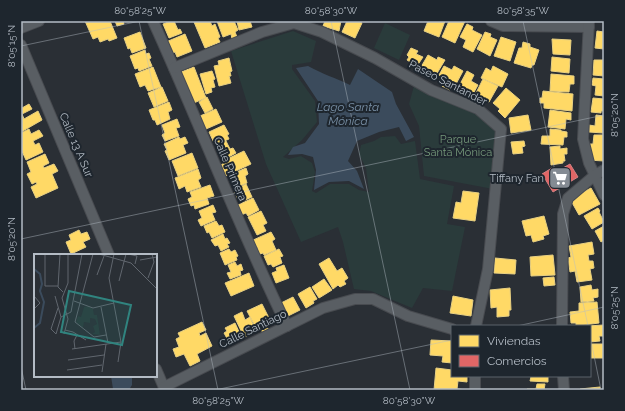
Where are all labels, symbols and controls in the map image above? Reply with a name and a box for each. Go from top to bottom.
text: 80°58'25"W [114,5,166,16]
text: 80°58'30"W [305,5,358,16]
text: 80°58'35"W [497,5,549,16]
text: 8°05'15"N [6,25,17,67]
street label: Paseo Santander [407,58,489,108]
text: 8°05'20"N [609,93,620,137]
water label: Lago Santa Mónica [317,100,379,128]
street label: Calle 13 A Sur [57,111,95,179]
park label: Parque Santa Mónica [424,133,492,159]
street label: Calle Primera [211,135,249,203]
supermarket icon: Tiffany Fan [547,165,573,191]
place label: Tiffany Fan [490,172,544,185]
text: 8°05'20"N [6,217,17,261]
inset map [34,254,157,377]
text: 8°05'25"N [609,286,620,330]
street label: Calle Santiago [217,307,289,351]
legend [451,325,591,377]
text: Viviendas [487,334,541,348]
text: Comercios [487,354,547,368]
text: 80°58'25"W [192,395,244,406]
text: 80°58'30"W [383,395,436,406]

